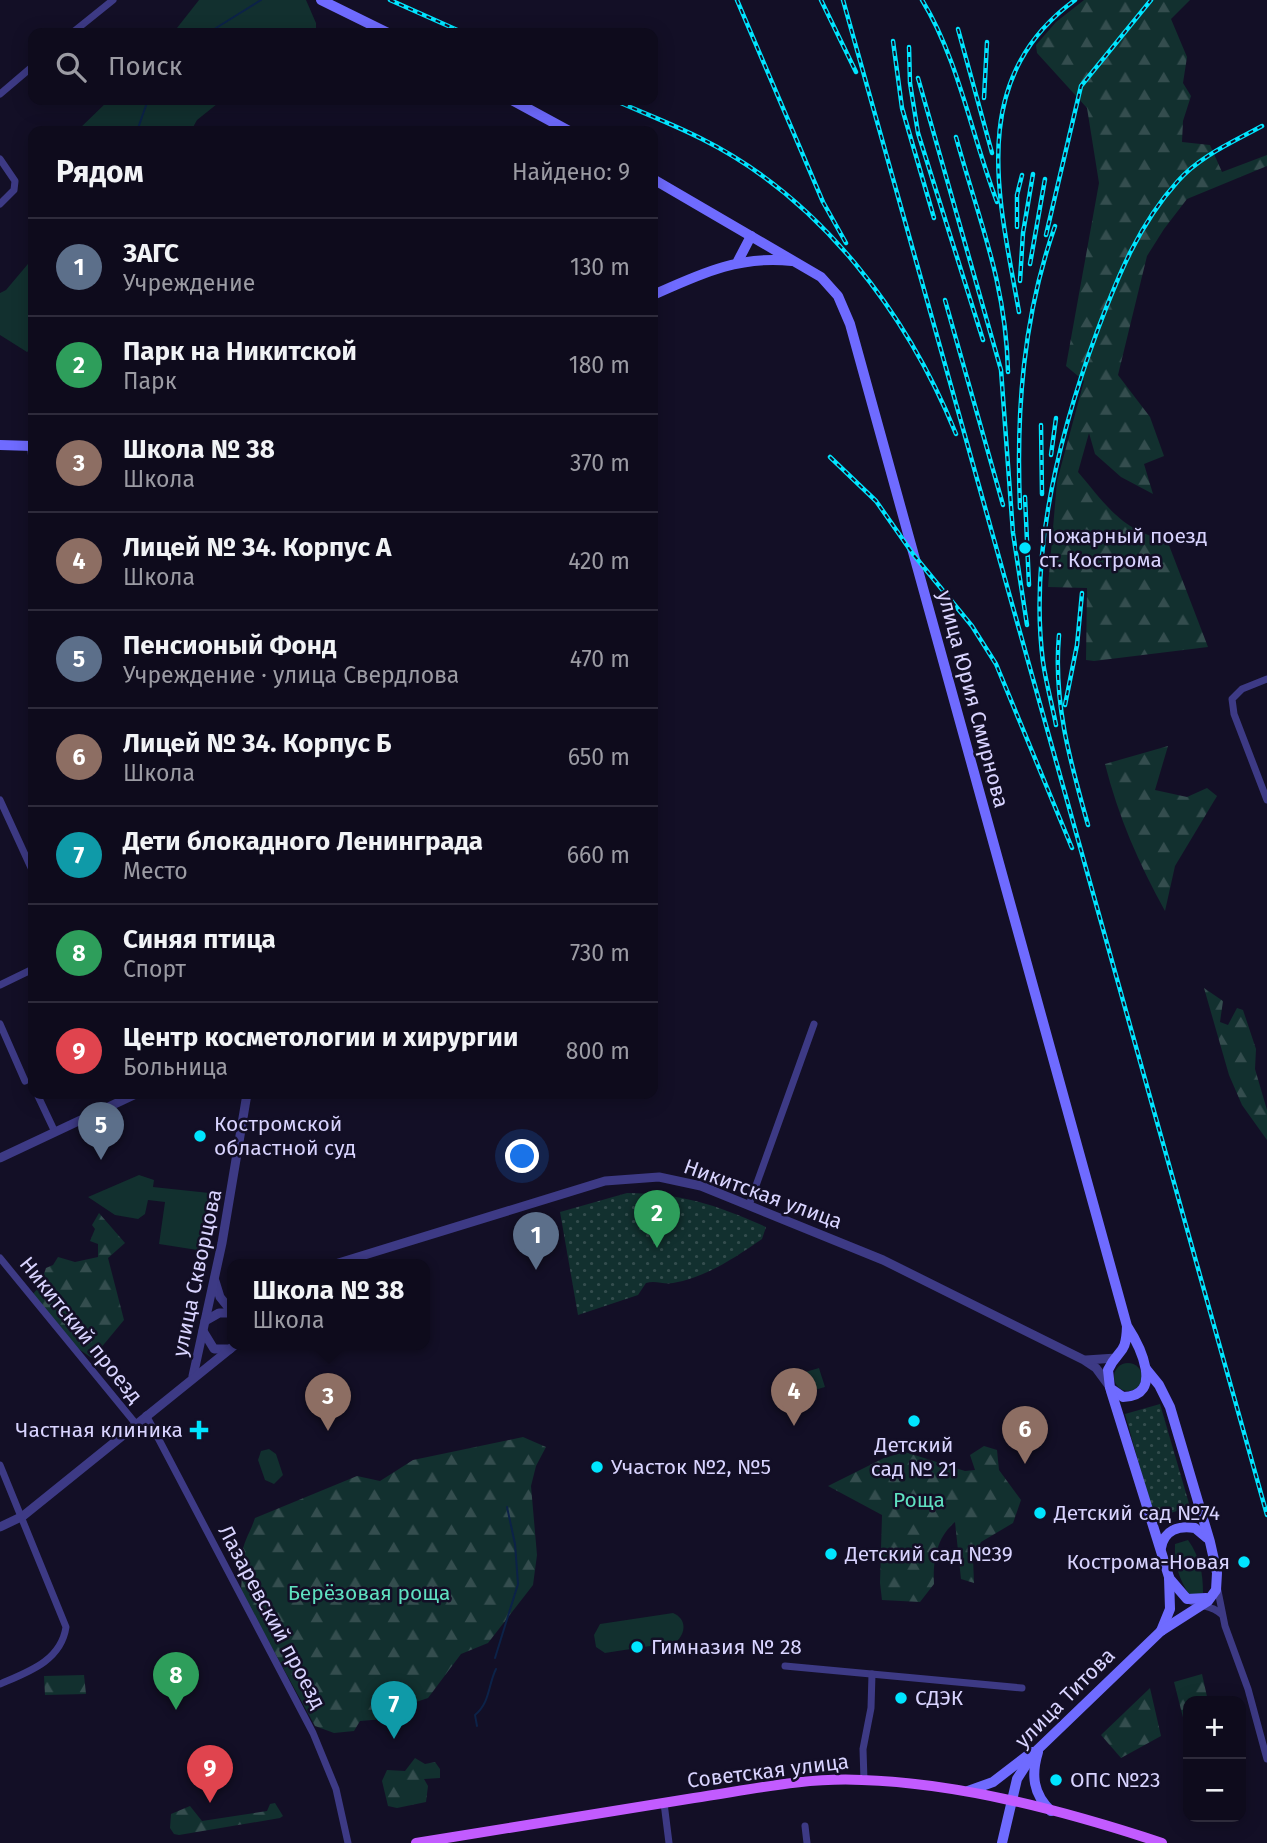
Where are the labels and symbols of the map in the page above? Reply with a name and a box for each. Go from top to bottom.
place label: Пожарный поезд ст. Кострома [1039,523,1208,573]
marker: Пожарный поезд ст. Кострома [1017,540,1033,556]
street label: улица Юрия Смирнова [931,588,1015,810]
pin: 5 [78,1102,124,1160]
place label: Костромской областной суд [214,1111,356,1161]
marker: Костромской областной суд [192,1128,208,1144]
your location [505,1139,539,1173]
street label: Никитская улица [680,1153,846,1235]
street label: улица Скворцова [167,1187,227,1359]
pin: 2 [634,1190,680,1248]
pin: 1 [513,1212,559,1270]
street label: Никитский проезд [14,1251,148,1409]
pin: 4 [771,1368,817,1426]
pin: 3 [305,1373,351,1431]
pin: 6 [1002,1406,1048,1464]
marker: Детский сад № 21 [906,1413,922,1429]
place label: Частная клиника [16,1417,183,1443]
marker: Частная клиника [189,1420,209,1440]
place label: Детский сад № 21 [871,1432,957,1482]
place label: Участок №2, №5 [611,1454,771,1480]
marker: Участок №2, №5 [589,1459,605,1475]
park label: Роща [893,1487,945,1513]
place label: Детский сад №74 [1053,1500,1220,1526]
marker: Детский сад №74 [1032,1505,1048,1521]
street label: Лазаревский проезд [213,1521,331,1713]
place label: Детский сад №39 [844,1541,1013,1567]
marker: Детский сад №39 [823,1546,839,1562]
place label: Кострома-Новая [1066,1549,1230,1575]
marker: Кострома-Новая [1236,1554,1252,1570]
park label: Берёзовая роща [288,1580,450,1606]
place label: Гимназия № 28 [651,1634,802,1660]
marker: Гимназия № 28 [629,1639,645,1655]
street label: улица Титова [1009,1642,1121,1754]
pin: 8 [153,1652,199,1710]
pin: 7 [371,1681,417,1739]
place label: СДЭК [915,1685,964,1711]
marker: СДЭК [893,1690,909,1706]
pin: 9 [187,1745,233,1803]
street label: Советская улица [686,1748,850,1794]
place label: ОПС №23 [1070,1767,1160,1793]
marker: ОПС №23 [1048,1772,1064,1788]

